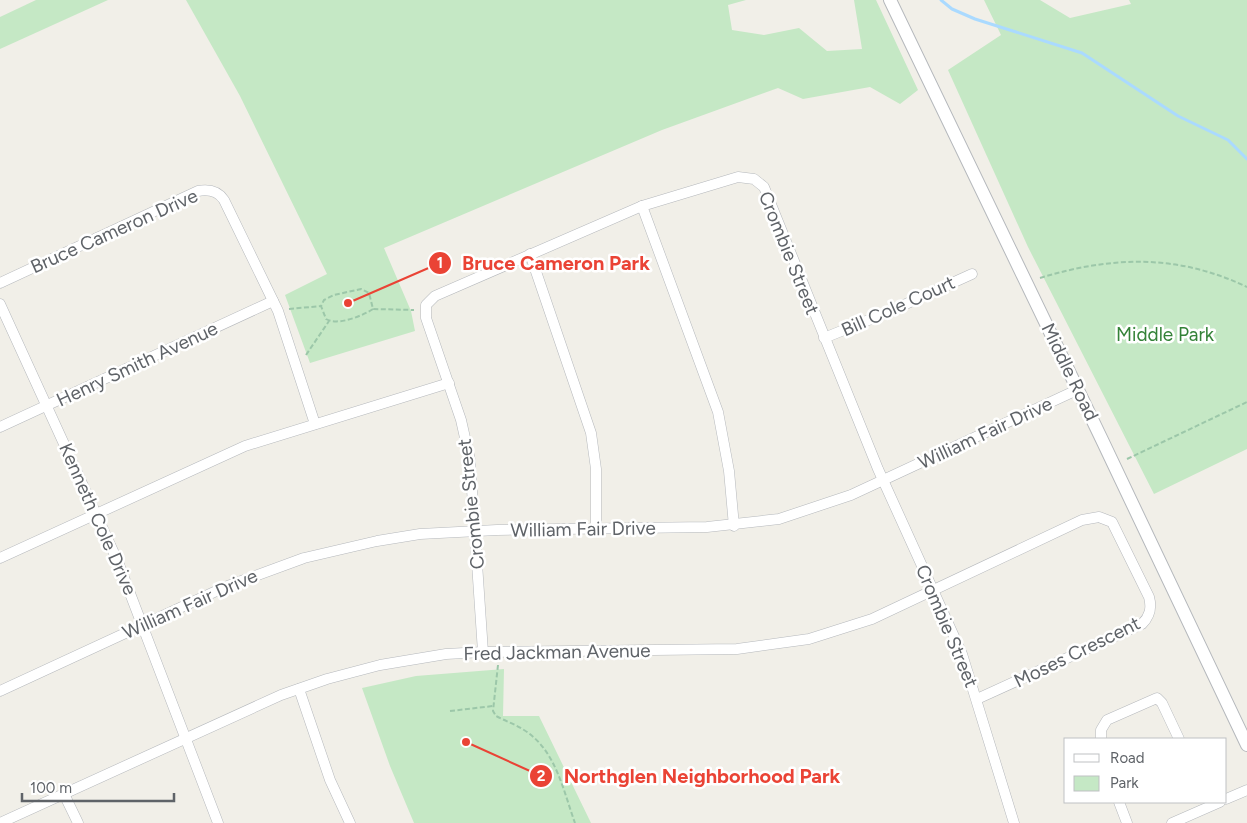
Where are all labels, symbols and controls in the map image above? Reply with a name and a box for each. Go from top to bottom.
street label: Bruce Cameron Drive [27,184,201,278]
street label: Crombie Street [754,188,824,318]
callout: Bruce Cameron Park [427,245,660,280]
text: Bruce Cameron Park [462,251,650,275]
text: 1 [437,254,443,272]
street label: Bill Cole Court [838,271,958,341]
street label: Henry Smith Avenue [53,317,221,411]
street label: Middle Road [1036,319,1104,425]
park label: Middle Park [1116,323,1215,346]
street label: William Fair Drive [914,392,1056,474]
street label: Crombie Street [453,438,489,570]
street label: Kenneth Cole Drive [54,440,142,598]
street label: William Fair Drive [510,516,656,542]
street label: Crombie Street [911,561,983,691]
street label: William Fair Drive [119,564,261,644]
street label: Moses Crescent [1010,611,1144,693]
street label: Fred Jackman Avenue [463,639,651,665]
legend [1064,738,1227,803]
text: Road [1110,749,1145,767]
callout: Northglen Neighborhood Park [529,759,850,794]
text: Northglen Neighborhood Park [564,764,841,788]
text: 2 [537,767,546,785]
scale bar [22,770,175,802]
text: Park [1110,774,1139,792]
text: 100 m [30,779,72,797]

